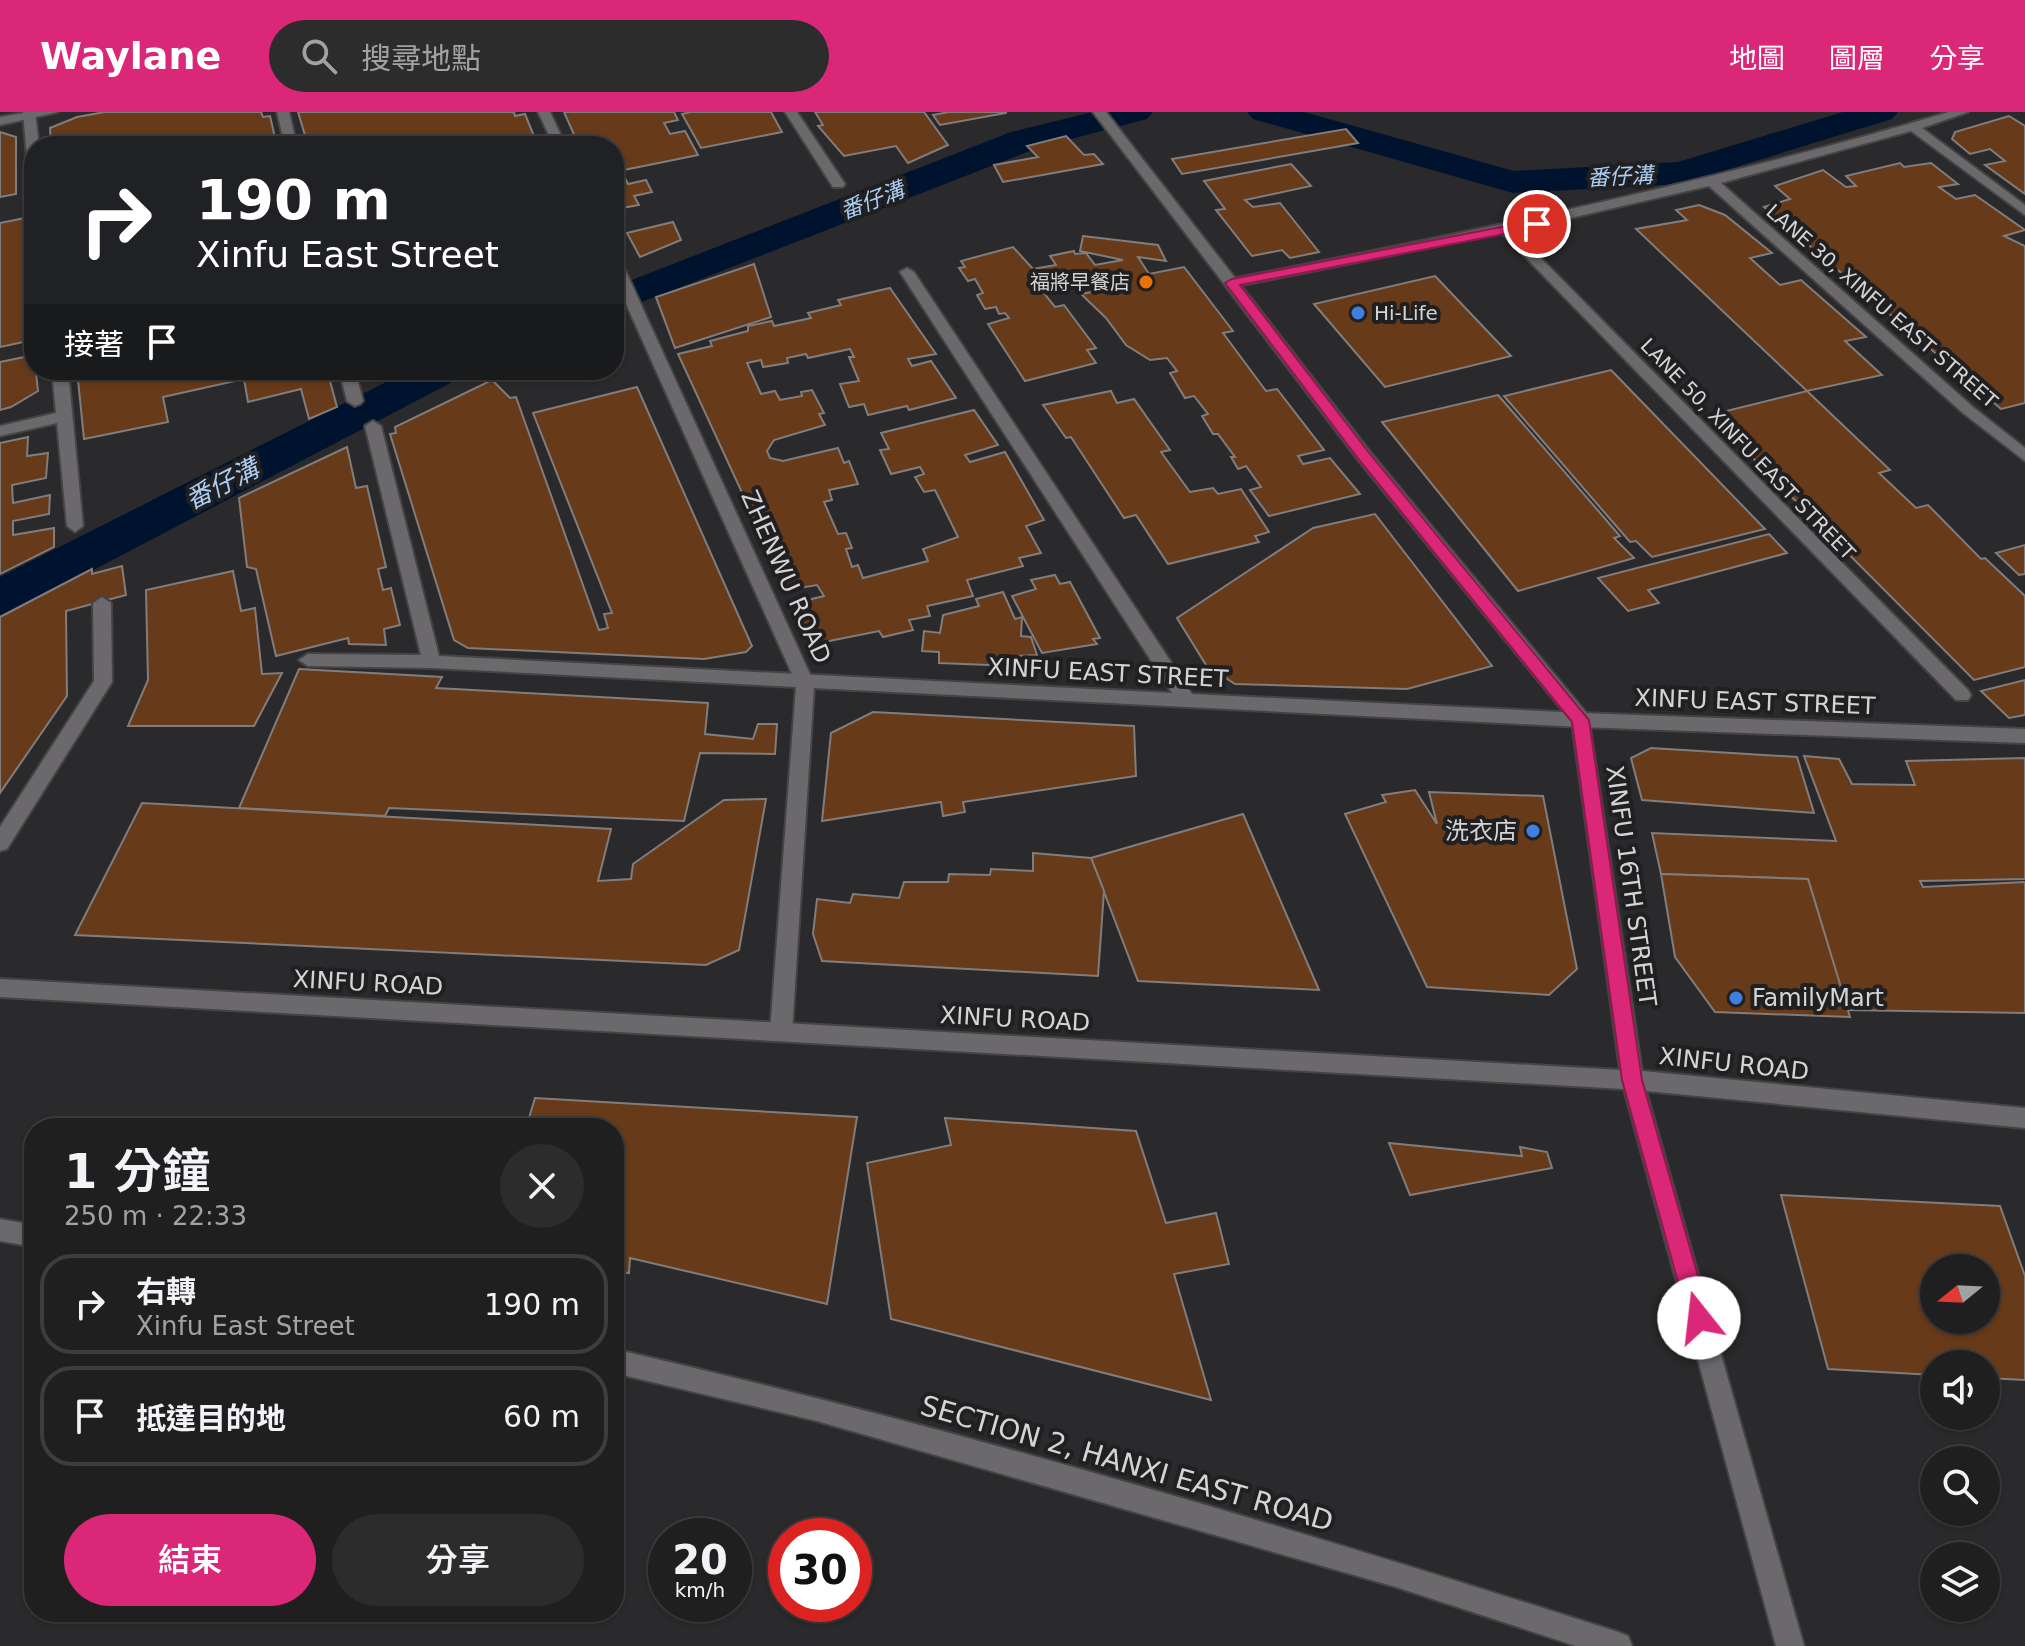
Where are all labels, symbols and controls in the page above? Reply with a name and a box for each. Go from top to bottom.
search box [269,20,829,92]
text: Waylane [40,34,221,78]
icon: search [297,34,341,78]
text: 搜尋地點 [361,41,481,76]
text: 地圖 [1729,42,1785,75]
text: 圖層 [1829,42,1885,75]
text: 分享 [1929,42,1985,75]
water label: 番仔溝 [1586,162,1657,191]
text: 190 m [196,167,391,232]
icon: right [64,168,168,272]
water label: 番仔溝 [837,176,910,224]
pin [1503,190,1571,258]
street label: LANE 30, XINFU EAST STREET [1762,199,2003,413]
icon: arrive [1515,202,1559,246]
text: Xinfu East Street [196,234,499,275]
place label: 福將早餐店 [1030,270,1130,294]
marker: 福將早餐店 [1137,273,1155,291]
place label: Hi-Life [1374,301,1438,325]
marker: Hi-Life [1349,304,1367,322]
icon: arrive [140,320,184,364]
text: 接著 [64,327,124,362]
street label: LANE 50, XINFU EAST STREET [1636,333,1861,565]
water label: 番仔溝 [180,451,267,515]
street label: ZHENWU ROAD [735,486,837,668]
street label: XINFU EAST STREET [987,653,1229,693]
street label: XINFU EAST STREET [1634,684,1876,720]
street label: XINFU 16TH STREET [1600,764,1662,1009]
place label: 洗衣店 [1445,817,1517,845]
marker: 洗衣店 [1524,822,1542,840]
street label: XINFU ROAD [292,965,444,1001]
place label: FamilyMart [1752,984,1884,1012]
marker: FamilyMart [1727,989,1745,1007]
street label: XINFU ROAD [939,1001,1091,1037]
street label: XINFU ROAD [1658,1042,1810,1086]
text: 1 分鐘 [64,1143,210,1199]
button: close [500,1144,584,1228]
text: 250 m · 22:33 [64,1201,247,1231]
north arrow [1920,1254,2000,1334]
map controls [1920,1254,2000,1622]
text: 右轉 [136,1274,196,1309]
position arrow [1657,1276,1741,1360]
icon: right [68,1282,112,1326]
text: 190 m [484,1287,580,1322]
text: Xinfu East Street [136,1311,355,1341]
button: sound [1920,1350,2000,1430]
street label: SECTION 2, HANXI EAST ROAD [917,1389,1337,1538]
icon: arrive [68,1394,112,1438]
text: 60 m [503,1399,580,1434]
text: 抵達目的地 [136,1401,286,1436]
button: search [1920,1446,2000,1526]
button: 結束 [64,1514,316,1606]
button: 分享 [332,1514,584,1606]
speed limit sign: 30 [768,1518,872,1622]
text: 20 [672,1537,728,1583]
button: layers [1920,1542,2000,1622]
text: km/h [675,1578,725,1602]

